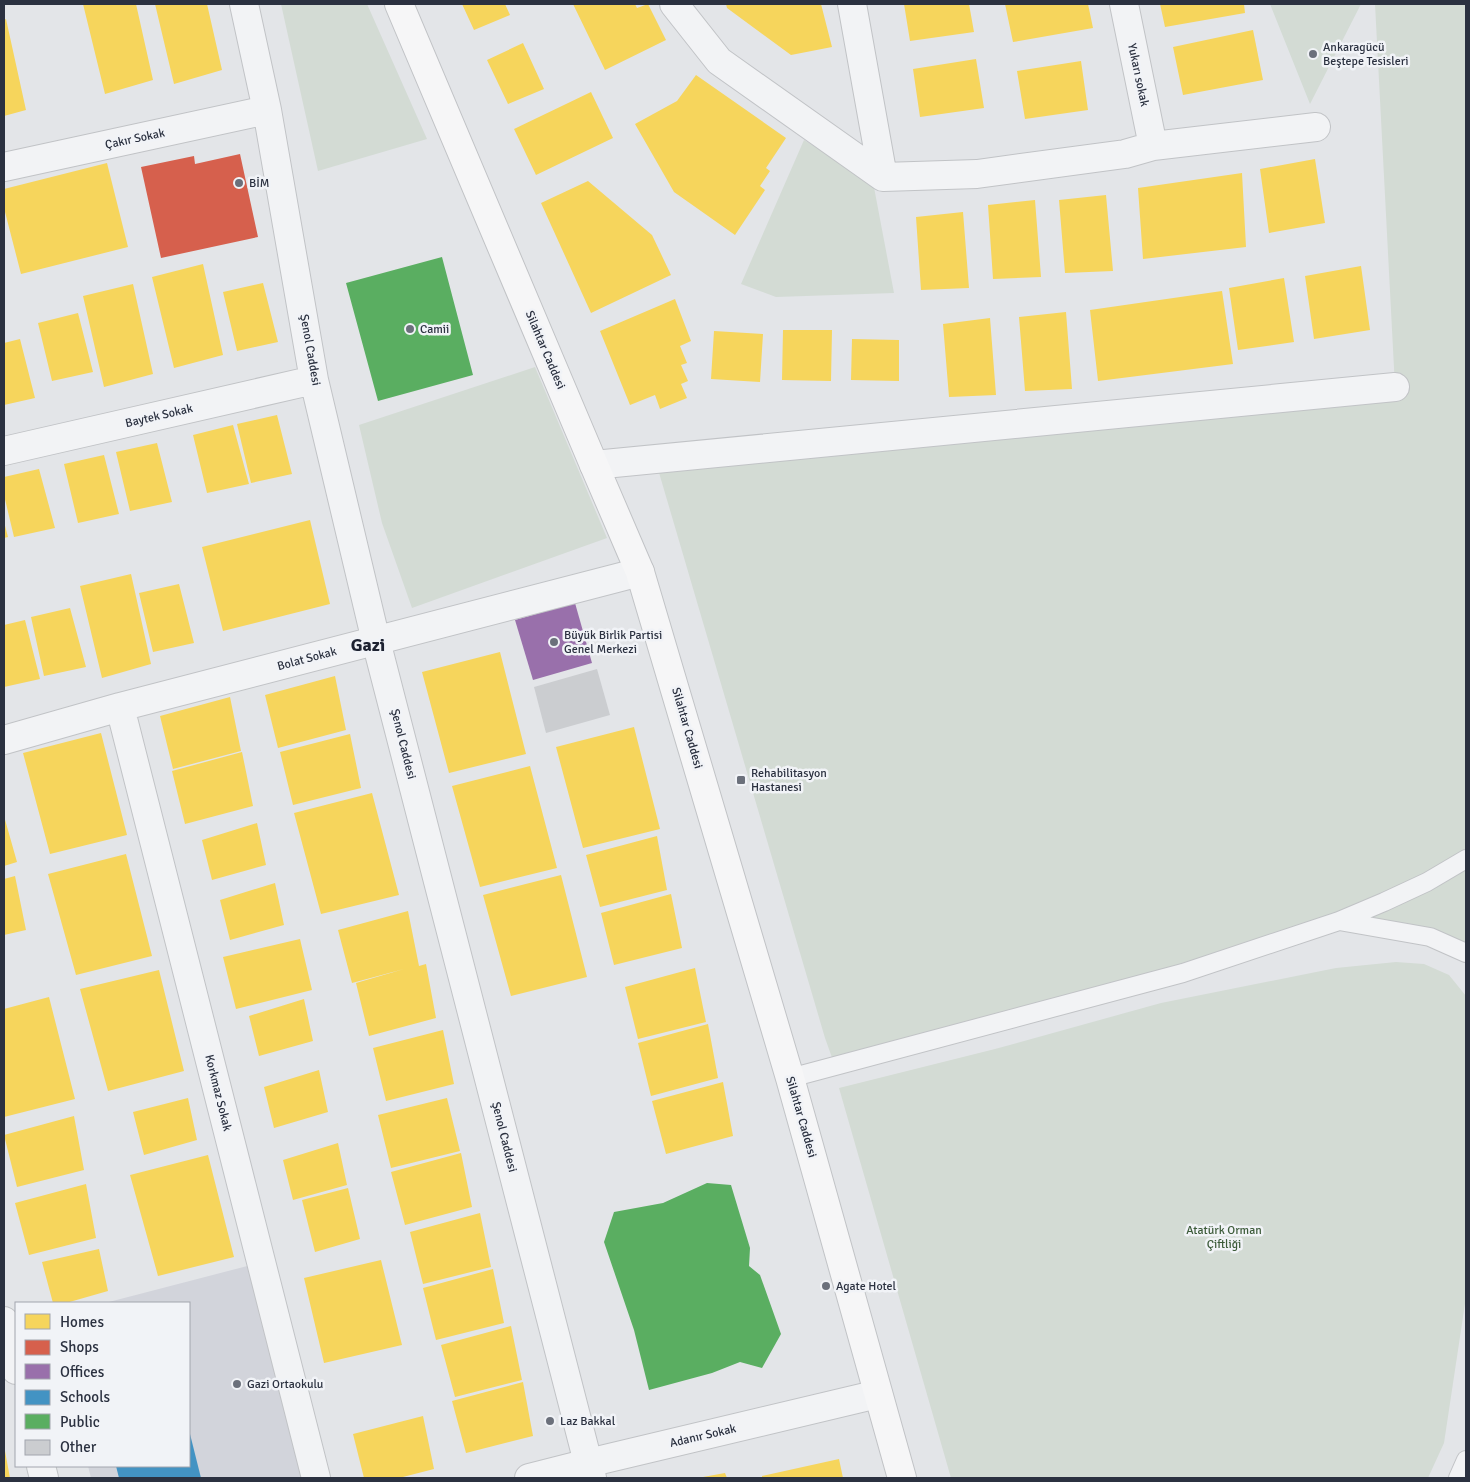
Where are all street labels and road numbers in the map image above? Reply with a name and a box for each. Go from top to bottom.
street label: Yukarı sokak [1124,42,1152,108]
street label: Çakır Sokak [104,125,166,153]
street label: Silahtar Caddesi [522,308,568,392]
street label: Şenol Caddesi [296,313,324,387]
street label: Baytek Sokak [124,401,194,431]
street label: Bolat Sokak [276,644,338,674]
street label: Silahtar Caddesi [668,686,706,770]
street label: Şenol Caddesi [387,707,419,781]
street label: Korkmaz Sokak [201,1053,235,1133]
street label: Silahtar Caddesi [782,1075,820,1159]
street label: Şenol Caddesi [488,1100,520,1174]
street label: Adanır Sokak [668,1421,738,1451]

